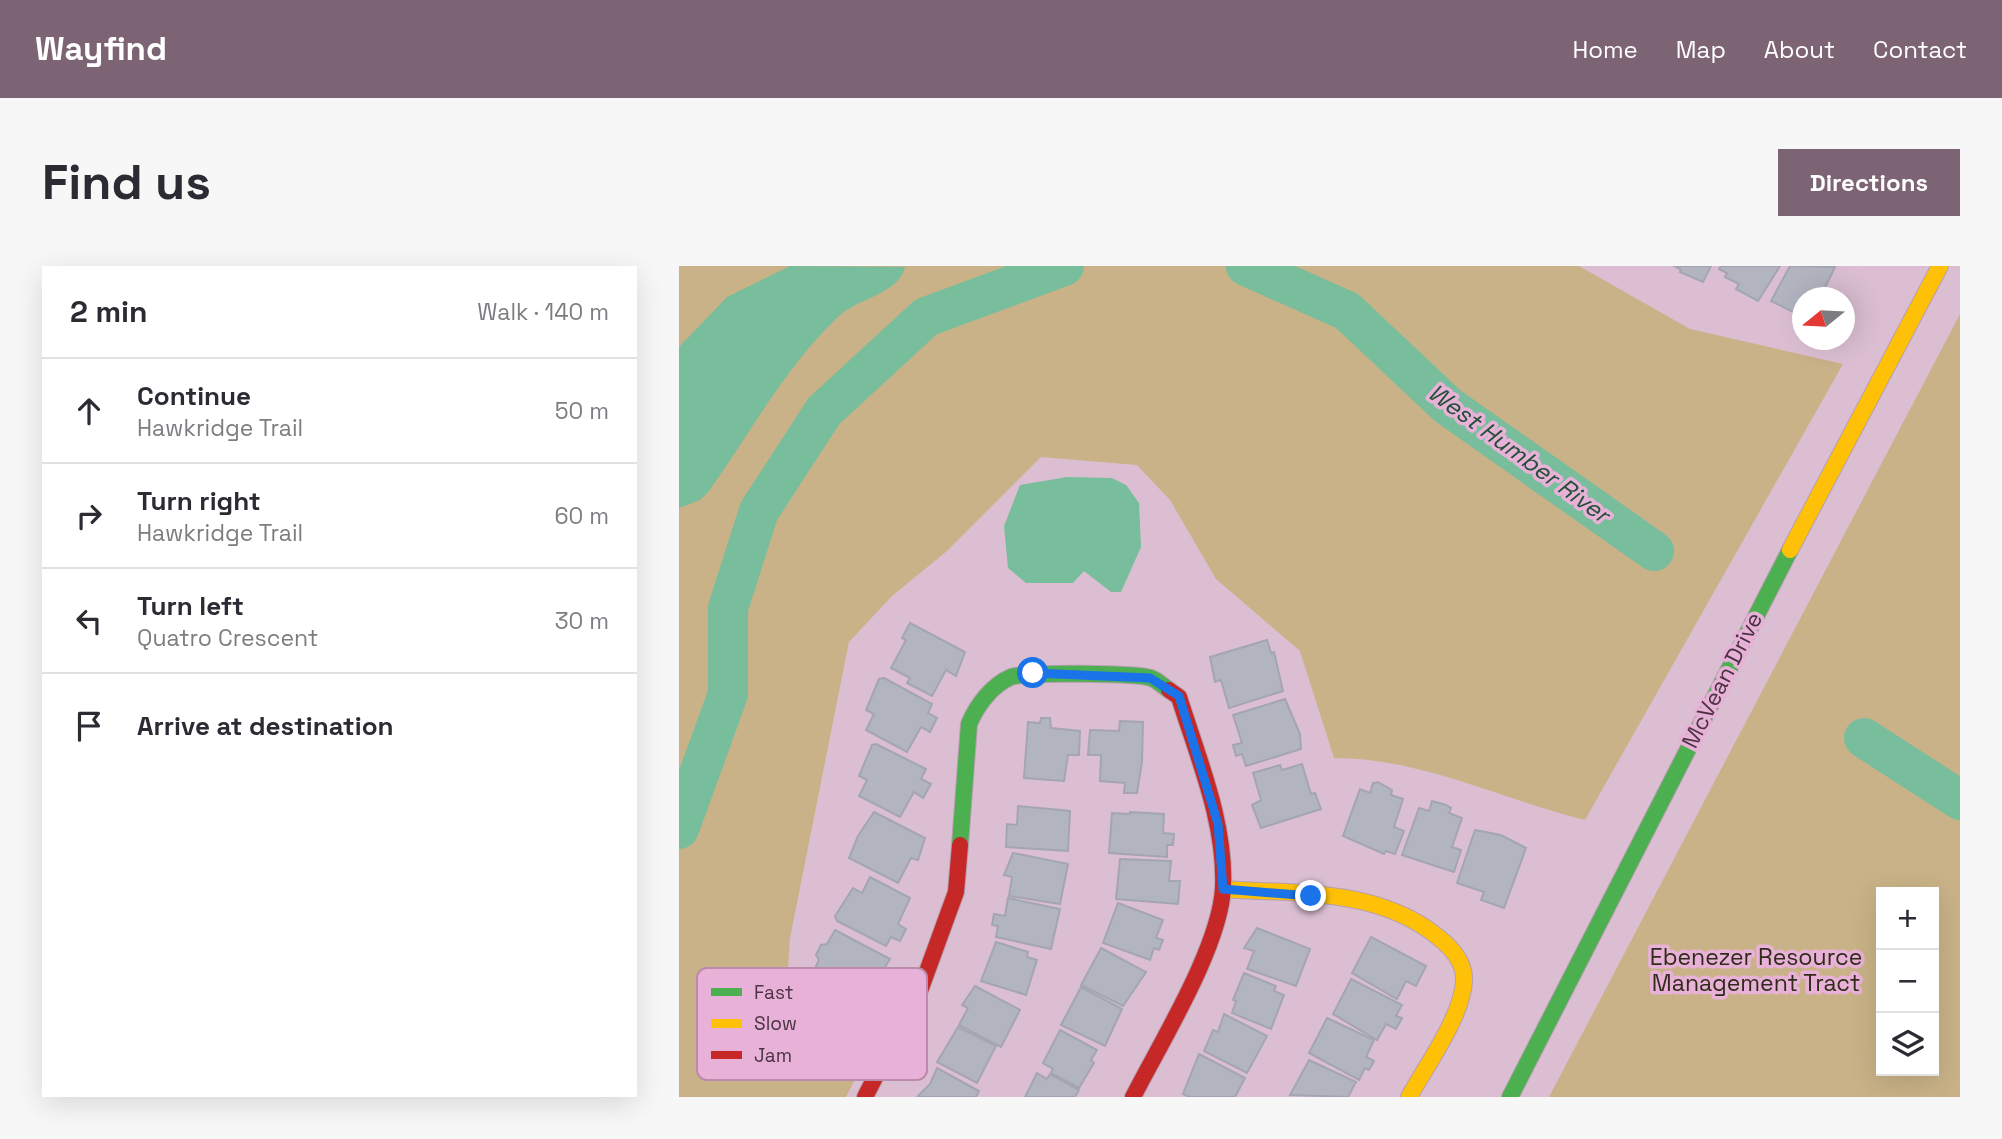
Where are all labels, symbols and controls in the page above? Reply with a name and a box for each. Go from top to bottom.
text: Wayfind [35,28,167,70]
text: Home [1572,34,1638,65]
text: Map [1676,34,1726,65]
text: About [1764,34,1835,65]
text: Contact [1873,34,1967,65]
button: Directions [1778,149,1960,216]
text: Find us [42,151,211,213]
north arrow [1792,287,1855,350]
text: 2 min [70,292,148,331]
text: Walk · 140 m [477,297,609,327]
water label: West Humber River [1422,377,1618,531]
text: Continue [137,379,251,413]
icon: ahead [70,392,108,430]
text: 50 m [555,396,609,426]
text: Hawkridge Trail [137,413,303,443]
text: Turn right [137,484,261,518]
icon: right [70,497,108,535]
text: 60 m [554,501,609,531]
text: Hawkridge Trail [137,518,303,548]
text: Turn left [137,589,244,623]
icon: left [70,602,108,640]
text: 30 m [555,606,609,636]
street label: McVean Drive [1675,607,1769,753]
text: Quatro Crescent [137,623,318,653]
route start [1017,657,1048,688]
icon: arrive [70,707,108,745]
text: Arrive at destination [137,709,394,743]
route end [1295,880,1326,911]
map controls [1876,887,1939,1076]
button: + [1876,887,1939,950]
park label: Ebenezer Resource Management Tract [1650,942,1862,998]
button: − [1876,950,1939,1013]
legend [697,968,927,1080]
text: Fast [754,980,794,1005]
text: Slow [754,1011,797,1036]
button: layers [1876,1013,1939,1076]
text: Jam [754,1043,792,1068]

